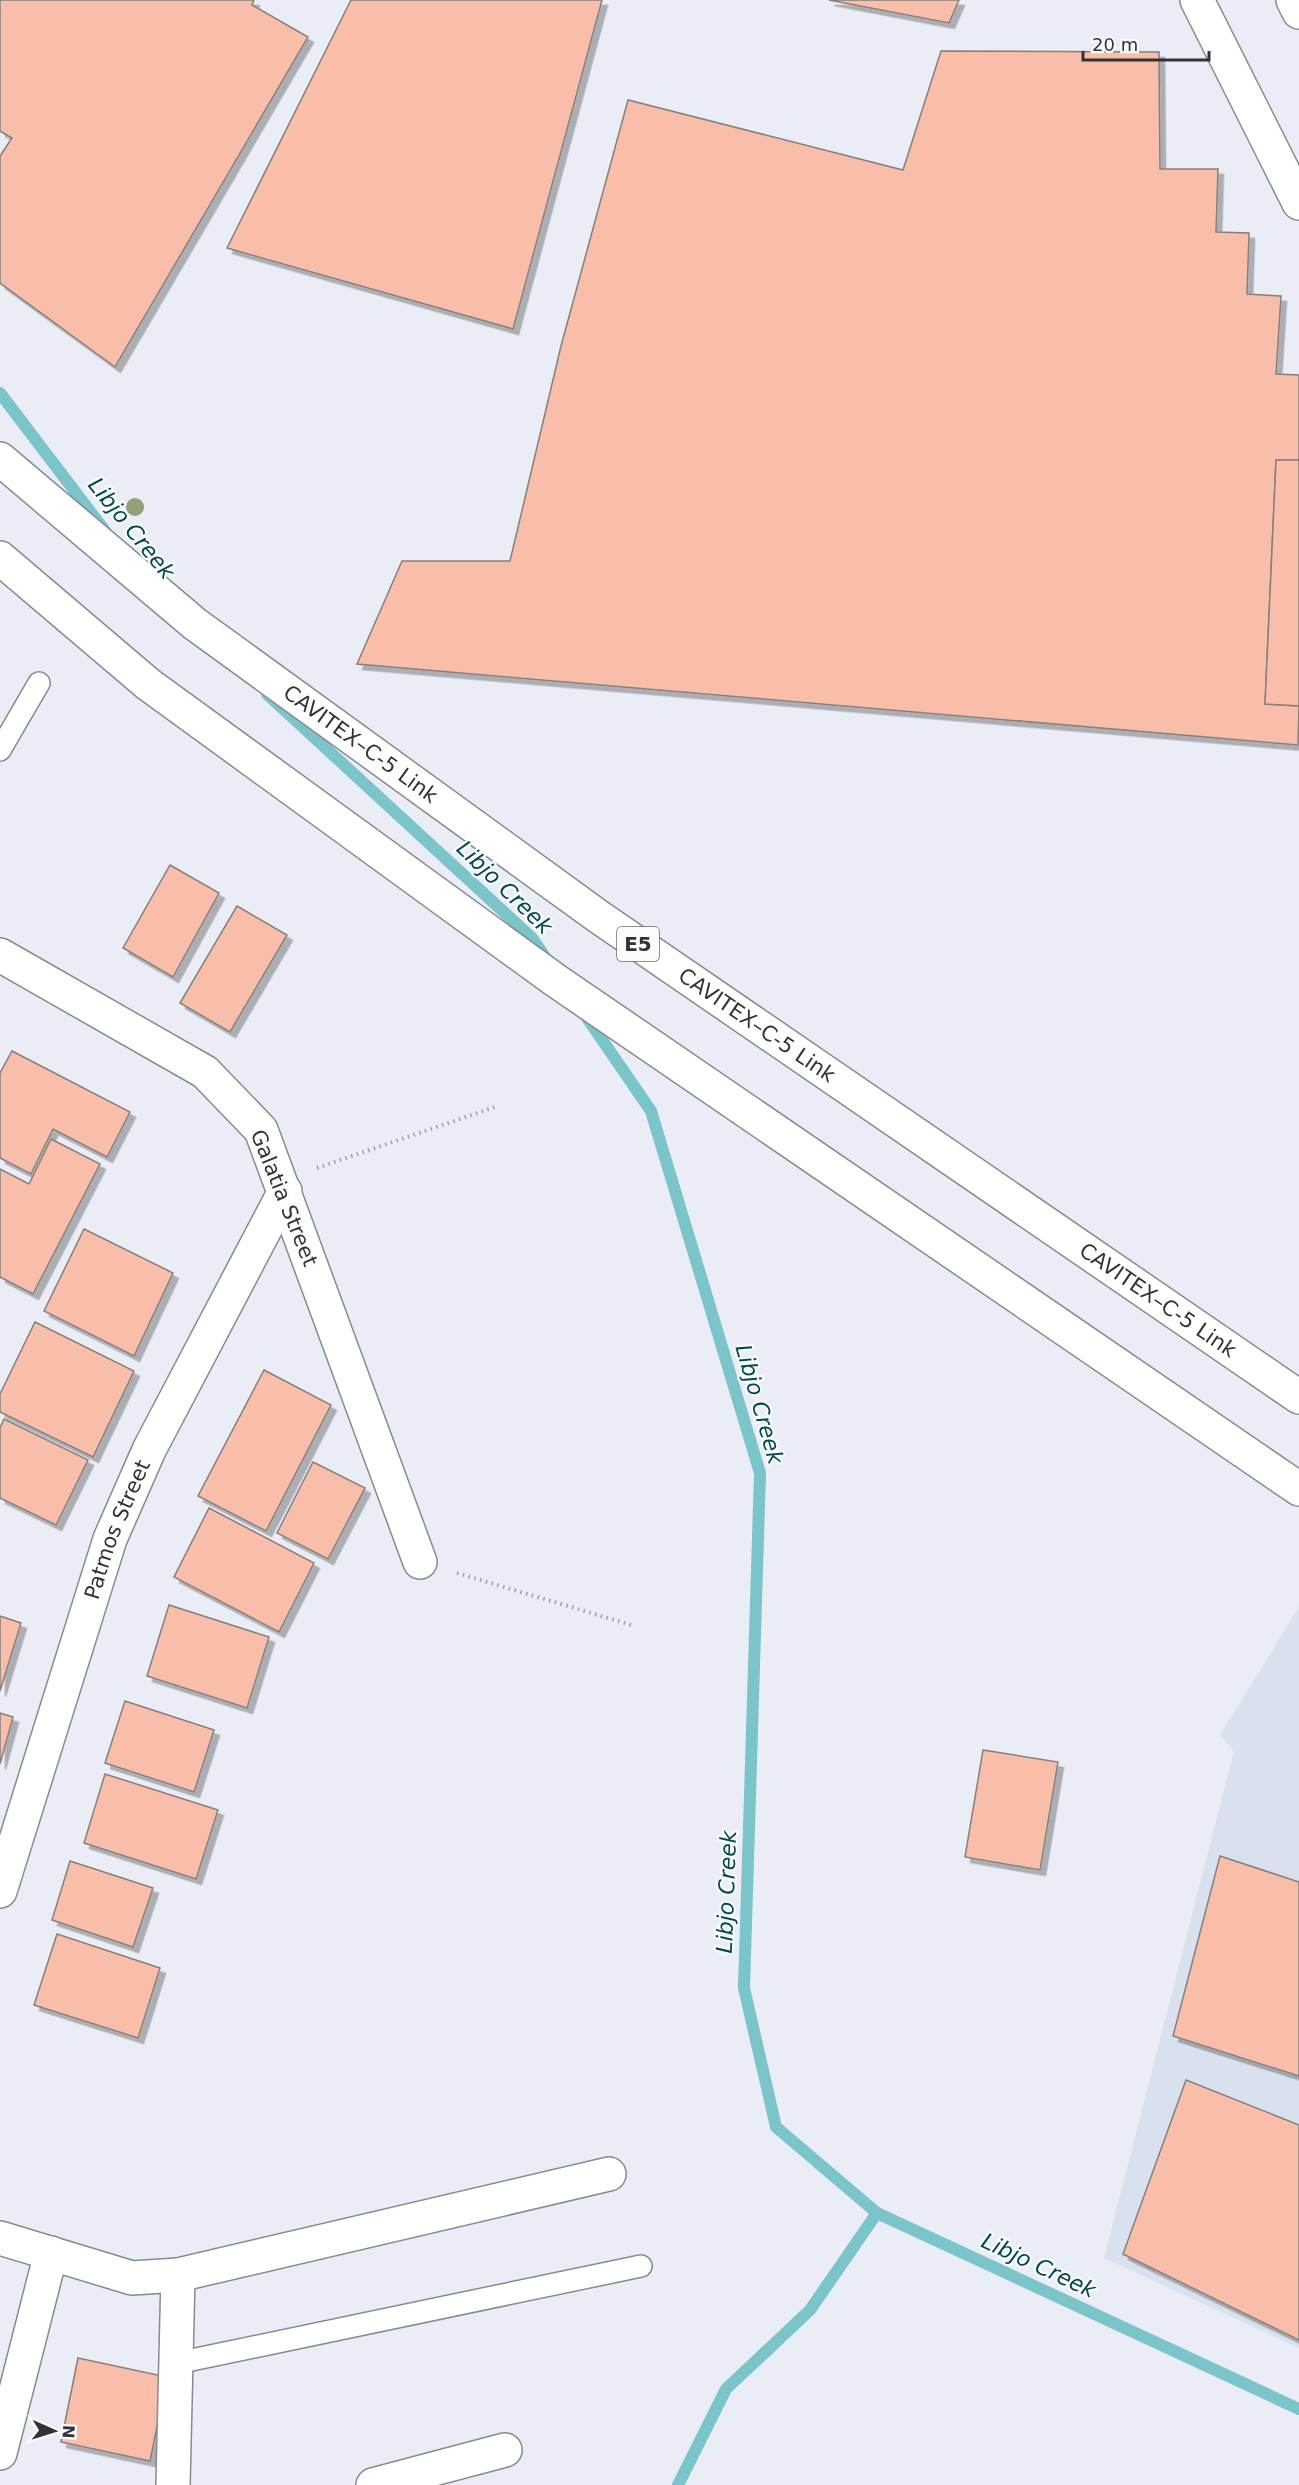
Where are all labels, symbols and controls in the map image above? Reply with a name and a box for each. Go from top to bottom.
scale bar [1083,24,1209,62]
text: 20 m [1092,34,1138,55]
water label: Libjo Creek [83,473,181,585]
street label: CAVITEX–C-5 Link [279,680,443,808]
water label: Libjo Creek [452,836,559,940]
road number: E5 [617,927,659,961]
street label: CAVITEX–C-5 Link [674,963,841,1088]
street label: Galatia Street [246,1126,322,1270]
street label: CAVITEX–C-5 Link [1075,1238,1241,1363]
water label: Libjo Creek [731,1342,789,1468]
street label: Patmos Street [80,1456,155,1602]
water label: Libjo Creek [712,1829,741,1954]
water label: Libjo Creek [978,2228,1101,2303]
north arrow [24,2401,84,2461]
text: N [59,2425,78,2439]

